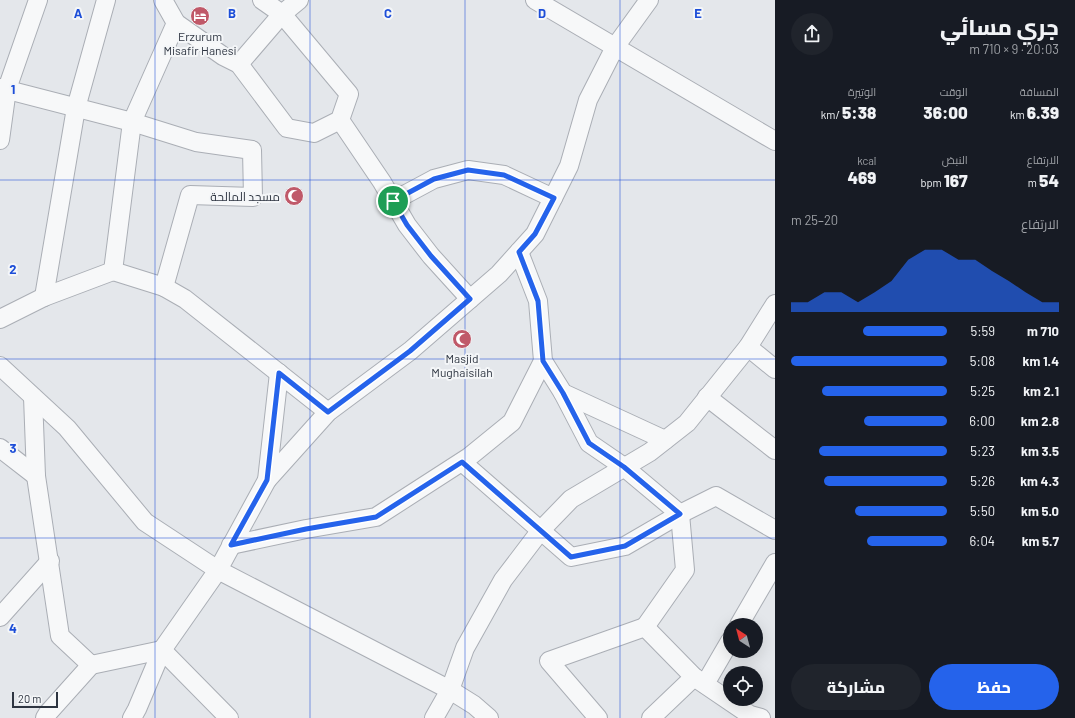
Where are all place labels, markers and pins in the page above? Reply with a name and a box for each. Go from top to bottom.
hotel icon: Erzurum Misafir Hanesi [189,5,211,27]
place label: Erzurum Misafir Hanesi [163,29,237,57]
pin [376,184,410,218]
mosque icon: مسجد المالحة [283,185,305,207]
place label: مسجد المالحة [210,189,280,204]
mosque icon: Masjid Mughaisilah [451,328,473,350]
place label: Masjid Mughaisilah [431,351,493,379]

